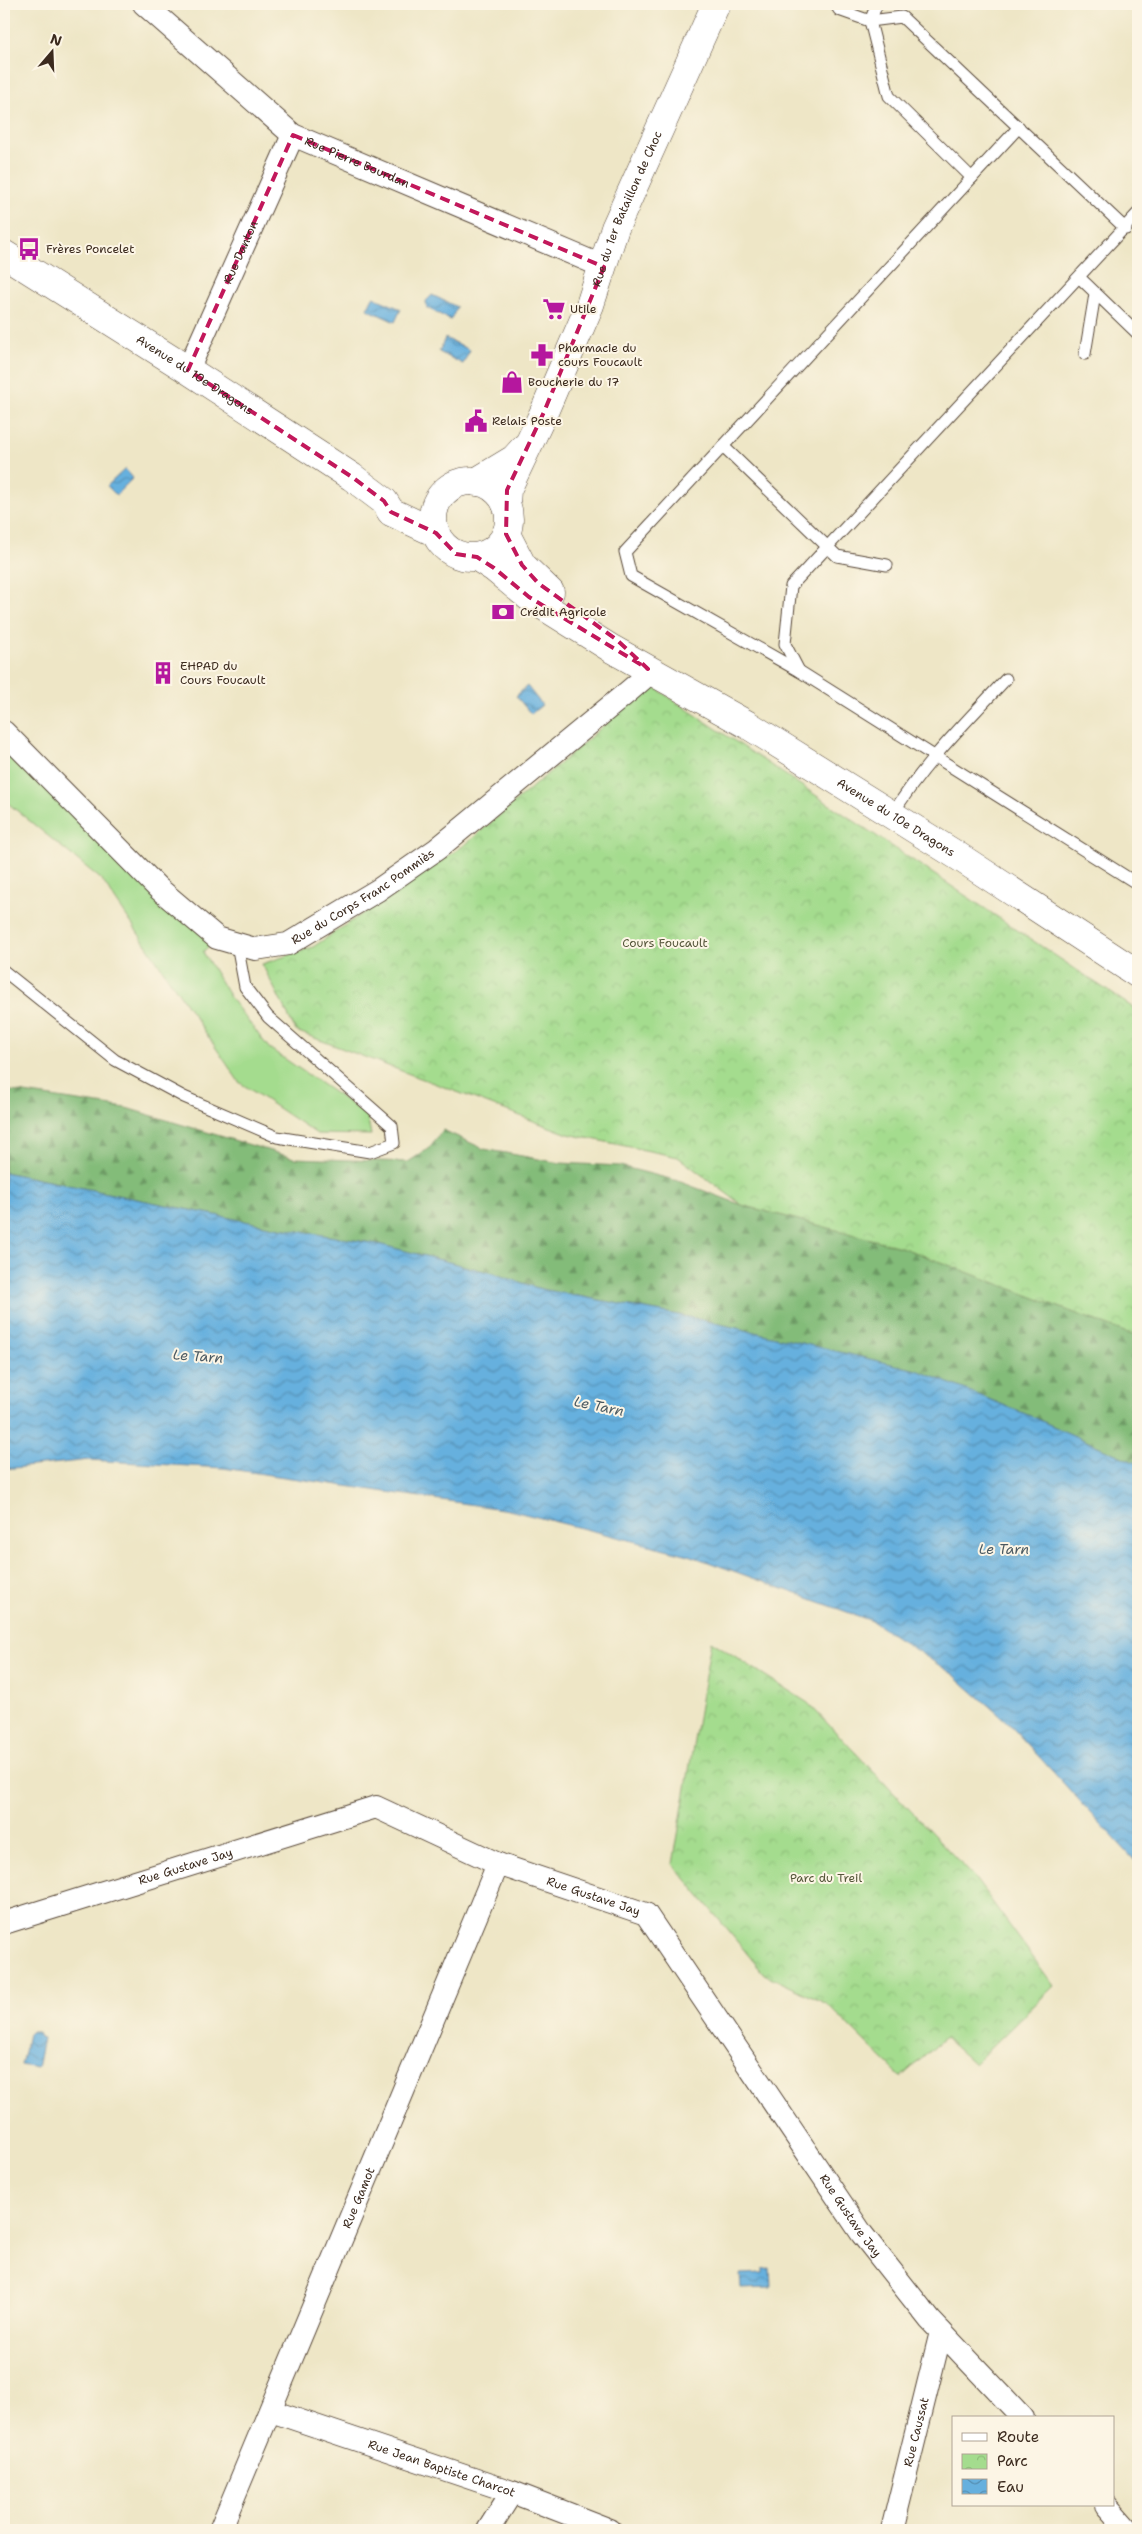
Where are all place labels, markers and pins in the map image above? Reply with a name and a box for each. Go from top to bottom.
bus stop icon: Frères Poncelet [16,236,42,262]
place label: Frères Poncelet [46,241,135,257]
supermarket icon: Utile [541,296,567,322]
place label: Utile [570,301,597,317]
place label: Pharmacie du cours Foucault [558,340,642,370]
pharmacy icon: Pharmacie du cours Foucault [529,342,555,368]
shop icon: Boucherie du 17 [499,369,525,395]
place label: Boucherie du 17 [528,374,619,390]
public building icon: Relais Poste [463,408,489,434]
place label: Relais Poste [492,413,562,429]
bank icon: Crédit Agricole [490,599,516,625]
place label: Crédit Agricole [520,604,607,620]
place label: EHPAD du Cours Foucault [180,658,266,688]
building icon: EHPAD du Cours Foucault [150,660,176,686]

